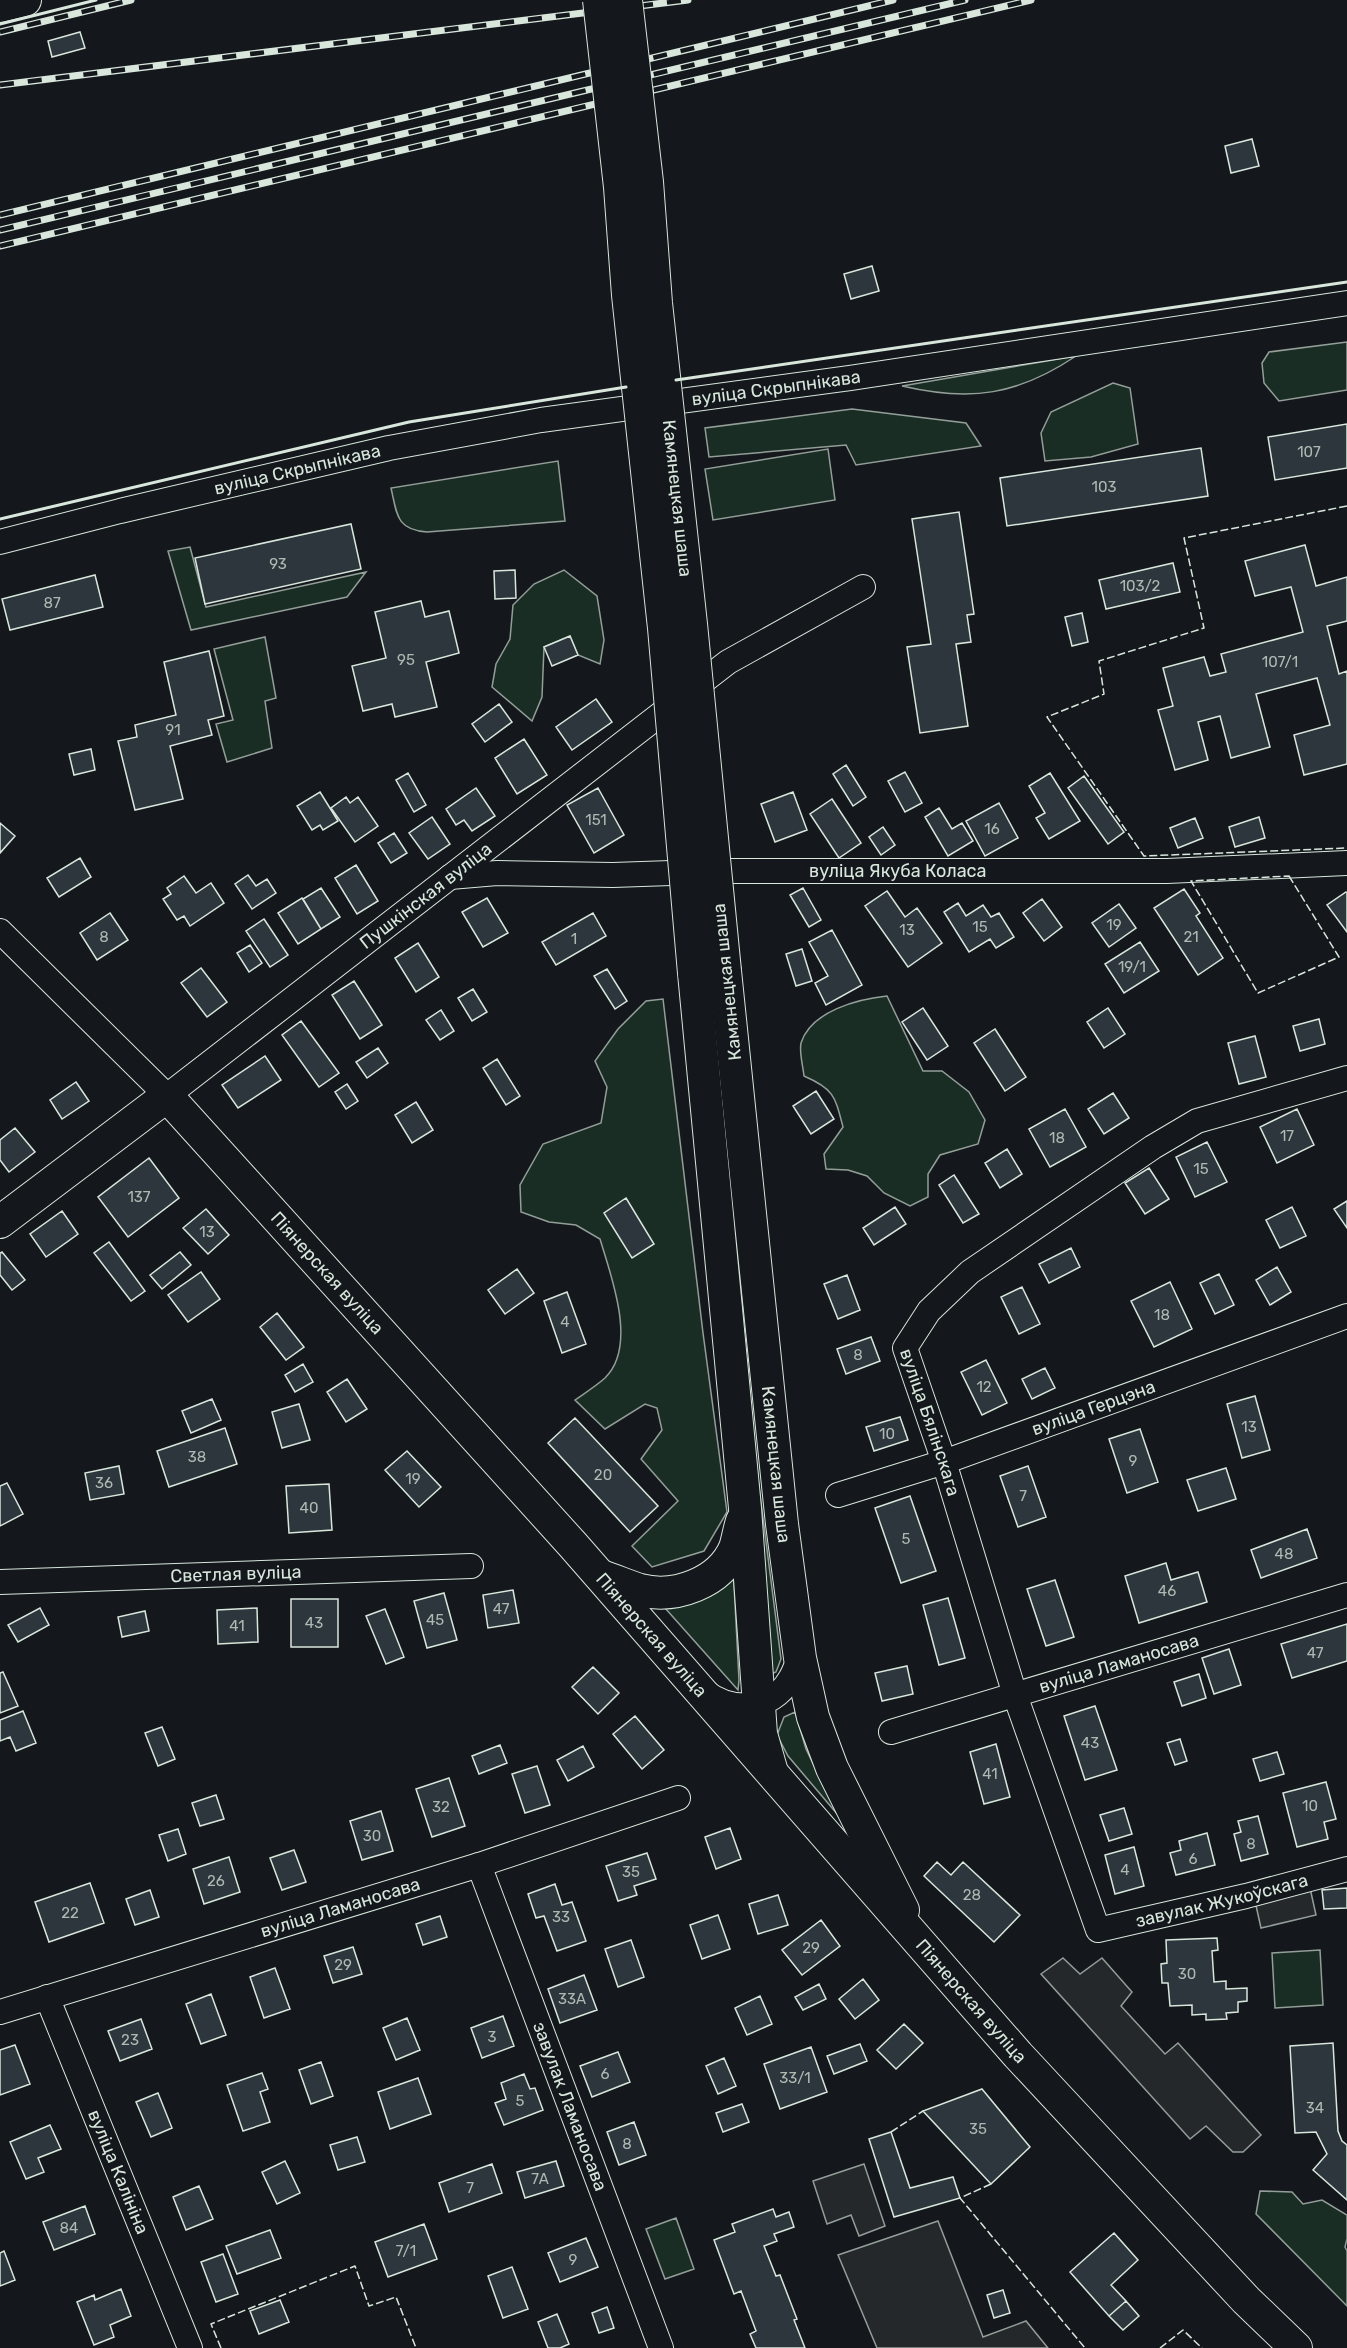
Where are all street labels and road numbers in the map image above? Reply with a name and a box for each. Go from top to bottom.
street label: вуліца Скрыпнікава [690,366,862,410]
street label: Камянецкая шаша [658,419,697,578]
street label: вуліца Скрыпнікава [212,439,383,500]
street label: Пушкінская вуліца [355,838,496,954]
street label: вуліца Якуба Коласа [809,860,986,882]
street label: Камянецкая шаша [708,902,746,1062]
street label: Піянерская вуліца [266,1207,388,1339]
street label: вуліца Бялінскага [895,1346,965,1499]
street label: вуліца Герцэна [1029,1375,1158,1440]
street label: Камянецкая шаша [757,1385,795,1544]
street label: Светлая вуліца [170,1561,302,1587]
street label: Піянерская вуліца [591,1568,712,1702]
street label: вуліца Ламаносава [1036,1629,1202,1698]
street label: завулак Жукоўскага [1133,1869,1310,1932]
street label: вуліца Ламаносава [258,1873,423,1942]
street label: Піянерская вуліца [911,1934,1031,2068]
street label: завулак Ламаносава [528,2019,612,2194]
street label: вуліца Калініна [83,2107,153,2237]

